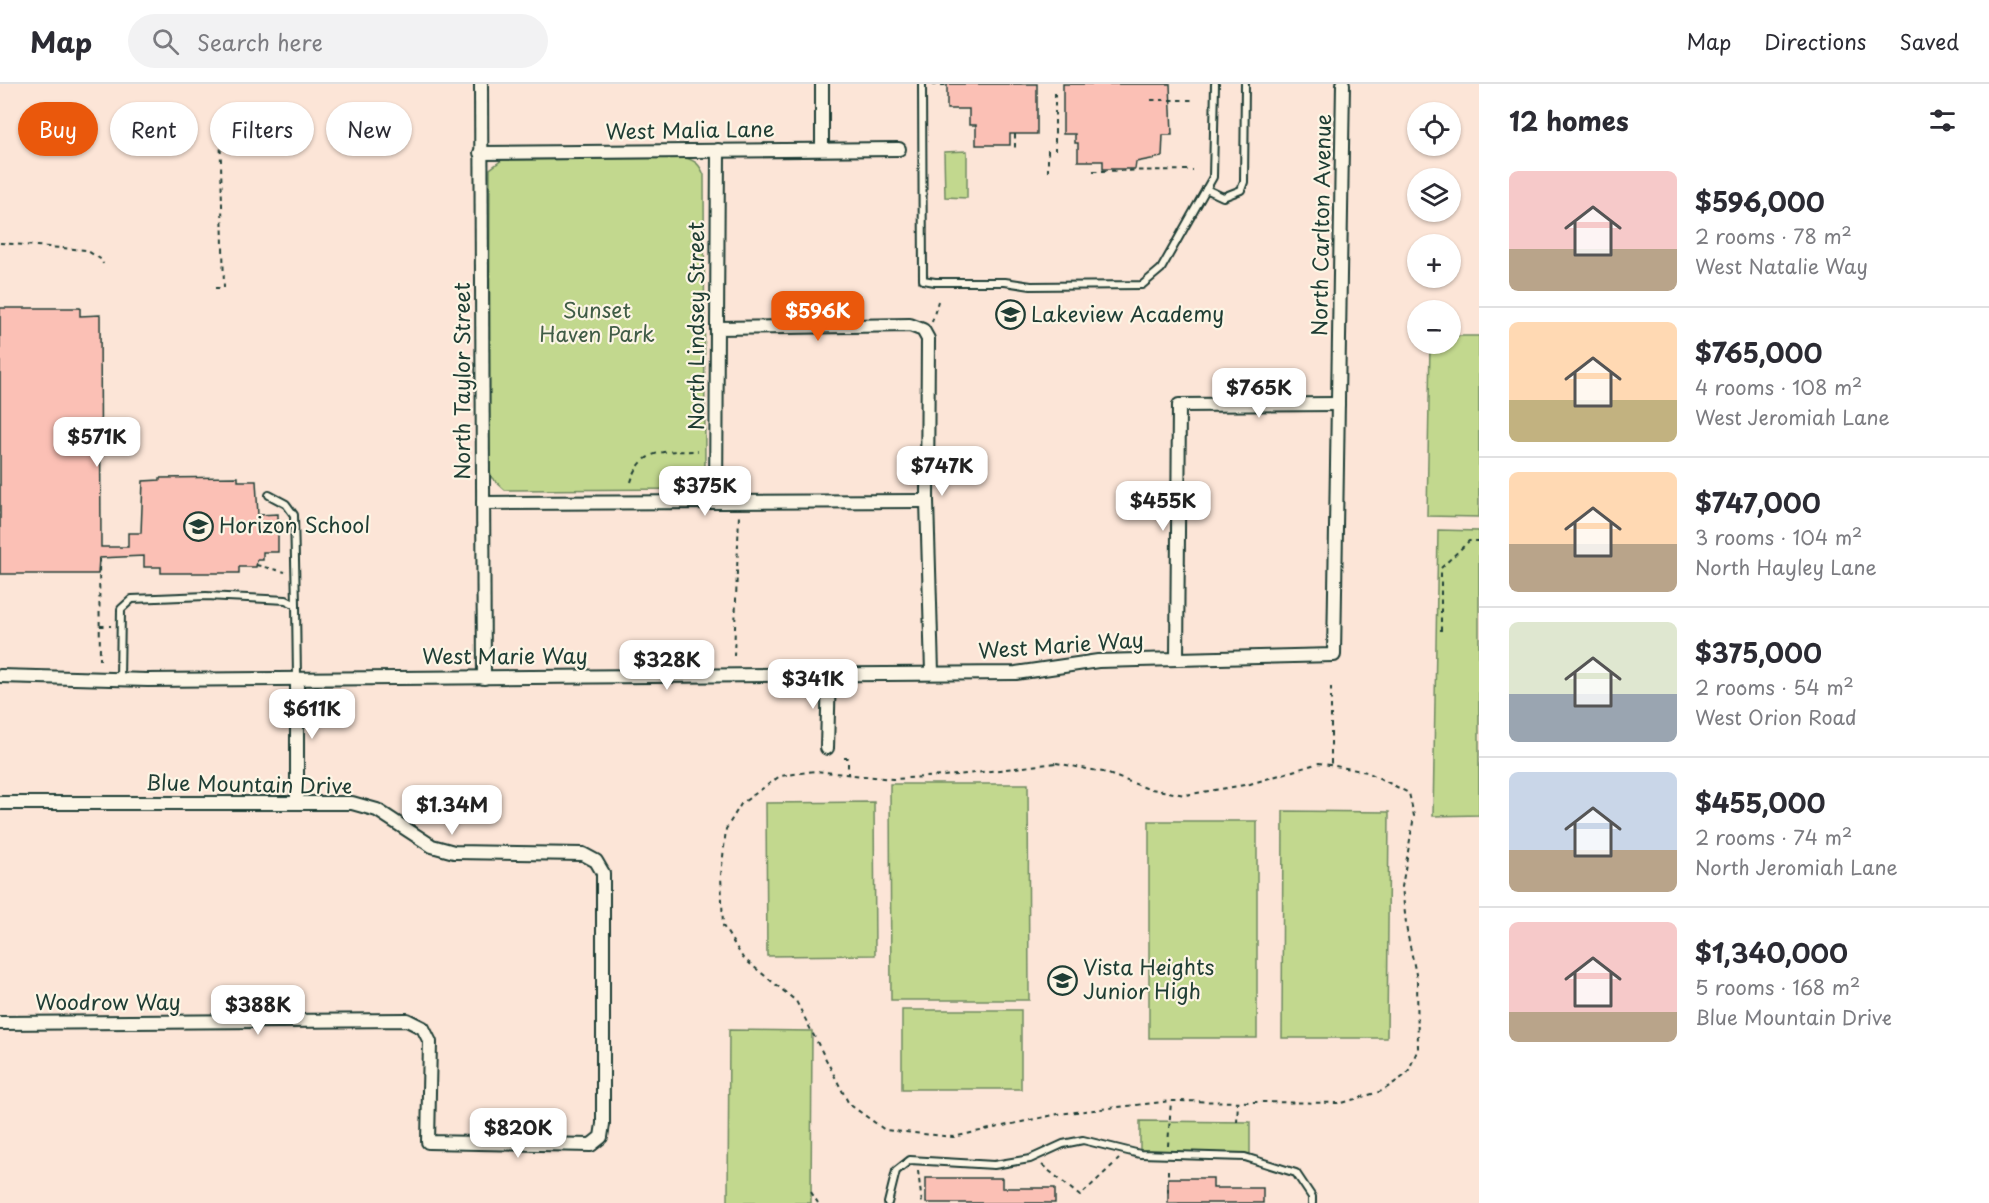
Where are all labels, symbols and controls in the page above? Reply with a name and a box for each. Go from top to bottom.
search box [128,14,548,68]
text: Map [30,20,92,63]
icon: search [149,25,182,58]
text: Search here [197,25,323,58]
text: Map [1686,25,1731,57]
text: Directions [1764,25,1866,57]
text: Saved [1899,25,1959,57]
text: 12 homes [1509,101,1629,140]
chip: Buy [18,102,98,156]
chip: Rent [110,102,198,156]
chip: Filters [210,102,314,156]
chip: New [326,102,412,156]
map controls [1407,102,1461,354]
button: locate [1407,102,1461,156]
icon: filters [1926,104,1959,137]
street label: West Malia Lane [605,112,775,146]
street label: North Carlton Avenue [1302,114,1338,336]
button: layers [1407,168,1461,222]
text: $596,000 [1695,182,1825,221]
icon: home [1557,195,1629,267]
text: 2 rooms · 78 m² [1695,221,1852,251]
street label: North Lindsey Street [679,222,711,430]
button: + [1407,234,1461,288]
text: West Natalie Way [1695,251,1868,281]
street label: North Taylor Street [445,282,477,480]
pin: $596K [776,291,860,342]
park label: Sunset Haven Park [539,293,655,349]
text: $596K [785,295,851,325]
place label: Lakeview Academy [1031,297,1224,329]
school or university icon: Lakeview Academy [994,299,1026,331]
button: − [1407,300,1461,354]
text: $765,000 [1695,333,1822,372]
icon: home [1557,346,1629,418]
pin: $765K [1217,368,1301,419]
text: $765K [1226,372,1292,402]
text: 4 rooms · 108 m² [1695,372,1862,402]
text: West Jeromiah Lane [1695,402,1890,432]
pin: $571K [55,417,139,468]
text: $571K [67,421,127,451]
pin: $747K [900,446,984,497]
text: $747K [911,450,973,480]
pin: $375K [663,466,747,517]
text: $375K [673,470,737,500]
pin: $455K [1121,481,1205,532]
text: $747,000 [1695,483,1821,522]
text: $455K [1130,485,1196,515]
icon: home [1557,496,1629,568]
place label: Horizon School [219,508,370,540]
school or university icon: Horizon School [182,510,214,542]
text: 3 rooms · 104 m² [1695,522,1862,552]
text: North Hayley Lane [1695,552,1877,582]
street label: West Marie Way [977,622,1145,666]
text: $375,000 [1695,633,1822,672]
street label: West Marie Way [422,639,588,671]
pin: $328K [625,640,709,691]
text: $328K [633,644,701,674]
icon: home [1557,646,1629,718]
pin: $341K [771,659,855,710]
text: $341K [782,663,844,693]
text: 2 rooms · 54 m² [1695,672,1854,702]
pin: $611K [270,689,354,740]
text: $611K [283,693,341,723]
text: West Orion Road [1695,702,1857,732]
street label: Blue Mountain Drive [145,765,353,801]
text: $455,000 [1695,783,1826,822]
pin: $1.34M [403,785,501,836]
text: $1.34M [416,789,488,819]
icon: home [1557,796,1629,868]
text: 2 rooms · 74 m² [1695,822,1852,852]
text: North Jeromiah Lane [1695,852,1898,882]
text: $1,340,000 [1695,933,1848,972]
icon: home [1557,946,1629,1018]
place label: Vista Heights Junior High [1083,950,1215,1006]
school or university icon: Vista Heights Junior High [1046,964,1078,996]
text: 5 rooms · 168 m² [1695,972,1860,1002]
street label: Woodrow Way [35,985,181,1017]
pin: $388K [216,985,300,1036]
text: $388K [225,989,291,1019]
text: Blue Mountain Drive [1695,1002,1892,1032]
pin: $820K [476,1108,560,1159]
text: $820K [484,1112,552,1142]

